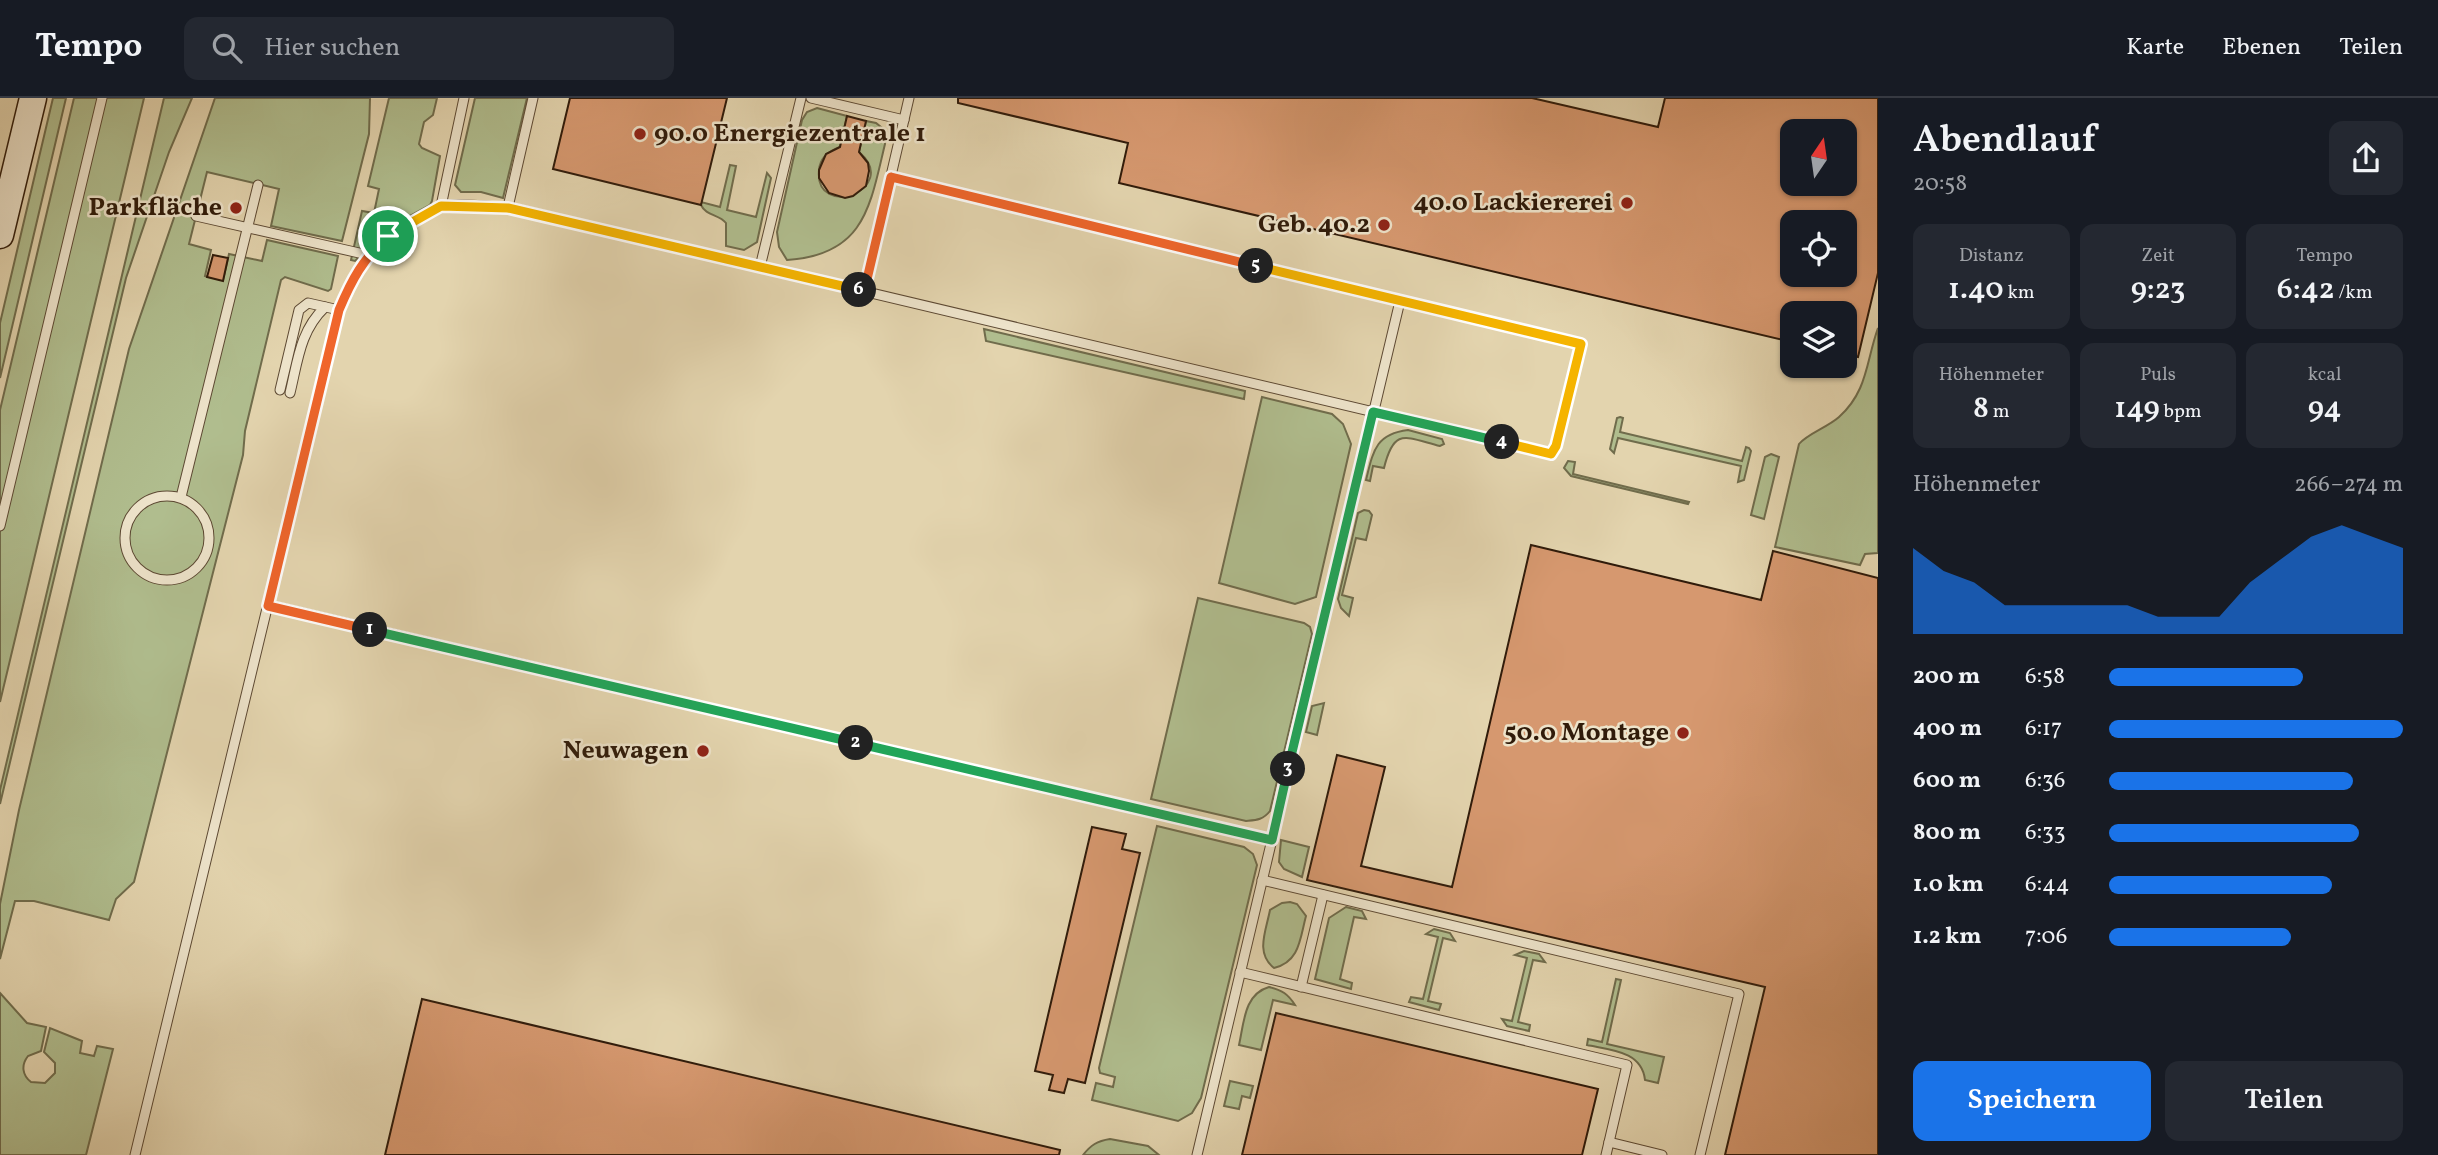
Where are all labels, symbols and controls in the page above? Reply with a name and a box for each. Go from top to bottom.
search box [184,17,674,80]
text: Tempo [35,25,142,71]
icon: search [208,29,246,67]
text: Hier suchen [264,30,400,66]
text: Karte [2126,31,2184,65]
text: Ebenen [2222,31,2301,65]
text: Teilen [2339,31,2403,65]
text: Abendlauf [1913,115,2096,168]
place label: 90.0 Energiezentrale 1 [654,116,926,152]
north arrow [1780,119,1857,196]
map controls [1780,119,1857,378]
button: share [2329,121,2403,195]
marker: 90.0 Energiezentrale 1 [632,126,648,142]
text: 20:58 [1913,168,1967,200]
place label: 40.0 Lackiererei [1413,185,1613,221]
place label: Parkfläche [89,190,222,226]
marker: 40.0 Lackiererei [1619,195,1635,211]
marker: Parkfläche [228,200,244,216]
pin [358,206,418,266]
place label: Geb. 40.2 [1258,207,1370,243]
button: locate [1780,210,1857,287]
icon: arrive [369,217,407,255]
marker: Geb. 40.2 [1376,217,1392,233]
text: Distanz [1959,243,2024,269]
text: Zeit [2141,243,2175,269]
text: Tempo [2296,243,2353,269]
pin: 5 [1238,248,1274,284]
text: 5 [1251,252,1260,278]
text: 1.40 [1948,269,2004,311]
text: 9:23 [2131,269,2185,311]
text: 6:42 [2277,269,2335,311]
pin: 6 [842,272,876,308]
text: 6 [853,276,864,302]
text: km [2004,280,2035,306]
text: /km [2335,280,2373,306]
button: layers [1780,301,1857,378]
text: Höhenmeter [1939,362,2044,388]
text: Puls [2140,362,2176,388]
text: kcal [2308,362,2342,388]
text: 8 [1973,388,1989,430]
text: 149 [2114,388,2160,430]
text: 94 [2308,388,2342,430]
text: m [1989,399,2010,425]
text: bpm [2160,399,2202,425]
pin: 4 [1484,424,1520,460]
text: 4 [1496,428,1507,454]
text: Höhenmeter [1913,469,2040,501]
text: 266–274 m [2294,469,2403,501]
pin: 1 [352,612,388,648]
text: 1 [366,616,373,642]
text: 200 m [1913,661,1980,693]
text: 6:58 [2025,661,2065,693]
text: 400 m [1913,713,1982,745]
text: 6:17 [2025,713,2062,745]
place label: 50.0 Montage [1504,715,1669,751]
marker: 50.0 Montage [1675,725,1691,741]
pin: 2 [838,726,874,760]
text: 2 [851,729,860,755]
place label: Neuwagen [563,733,689,769]
marker: Neuwagen [695,743,711,759]
pin: 3 [1270,752,1306,786]
text: 3 [1283,755,1292,781]
text: 600 m [1913,765,1981,797]
text: 6:36 [2025,765,2066,797]
text: 800 m [1913,817,1981,849]
text: 6:33 [2025,817,2066,849]
text: 1.0 km [1913,869,1984,901]
text: 6:44 [2025,869,2070,901]
text: 1.2 km [1913,921,1982,953]
text: 7:06 [2025,921,2067,953]
button: Speichern [1913,1061,2151,1141]
button: Teilen [2165,1061,2403,1141]

